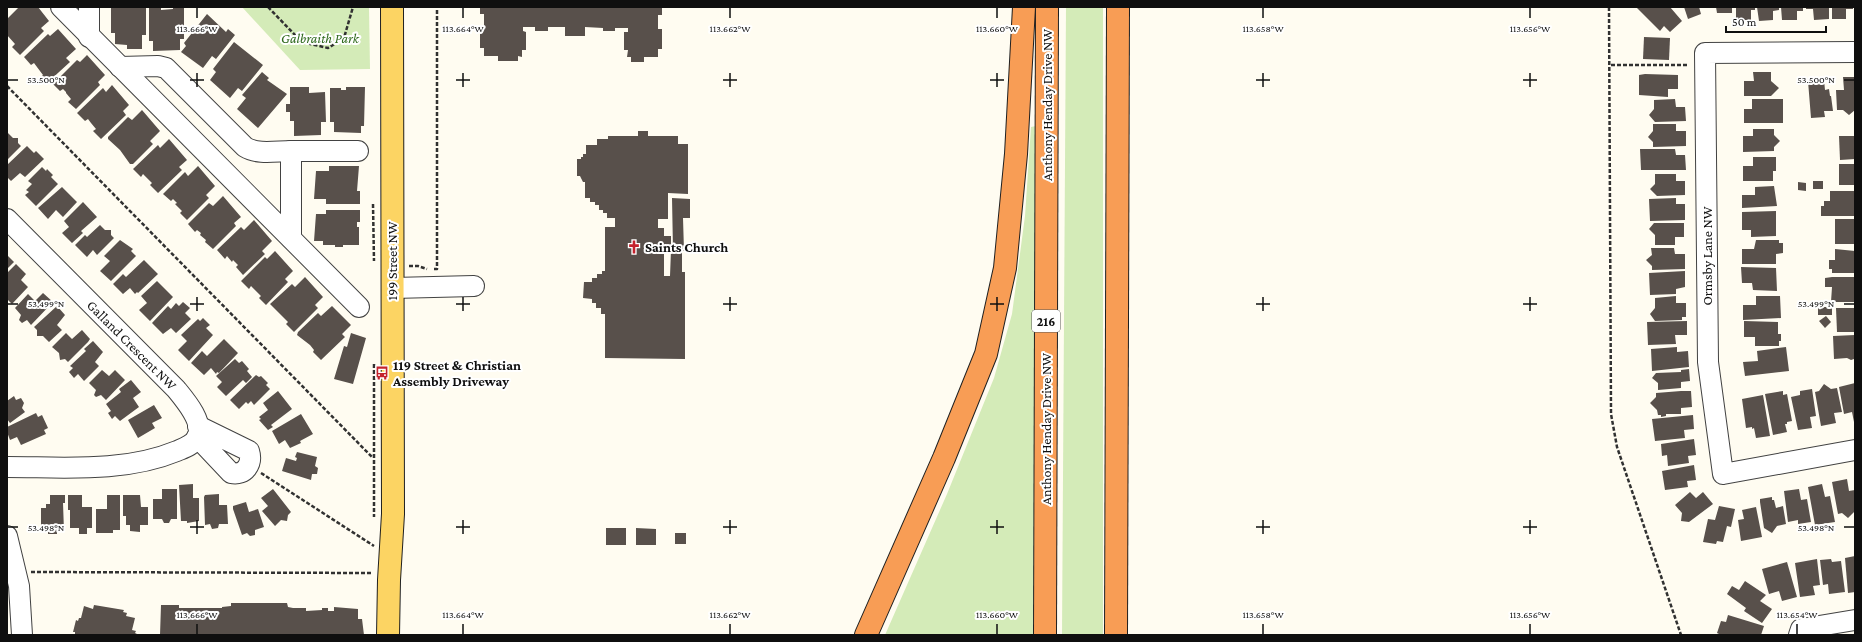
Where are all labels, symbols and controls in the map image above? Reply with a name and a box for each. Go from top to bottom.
scale bar [1726,8,1826,34]
text: 50 m [1732,15,1757,29]
text: 113.666°W [176,23,218,34]
text: 113.664°W [442,23,485,34]
text: 113.662°W [710,23,751,34]
text: 113.660°W [976,23,1019,34]
text: 113.658°W [1242,23,1284,34]
text: 113.656°W [1510,23,1551,34]
street label: Anthony Henday Drive NW [1039,29,1055,181]
park label: Galbraith Park [281,30,360,46]
text: 53.500°N [27,74,65,85]
text: 53.500°N [1797,74,1835,85]
street label: Ormsby Lane NW [1699,206,1715,306]
street label: 199 Street NW [384,221,400,301]
church icon: Saints Church [626,239,642,255]
place label: Saints Church [645,239,728,255]
street label: Galland Crescent NW [84,297,180,393]
text: 53.499°N [28,298,65,309]
text: 53.499°N [1798,298,1835,309]
road number: 216 [1032,310,1060,332]
street label: Anthony Henday Drive NW [1038,353,1054,505]
place label: 119 Street & Christian Assembly Driveway [392,357,521,389]
bus stop icon: 119 Street & Christian Assembly Driveway [374,365,390,381]
text: 53.498°N [28,522,65,533]
text: 53.498°N [1798,522,1835,533]
text: 113.666°W [176,609,218,620]
text: 113.664°W [442,609,485,620]
text: 113.662°W [710,609,751,620]
text: 113.660°W [976,609,1019,620]
text: 113.658°W [1242,609,1284,620]
text: 113.656°W [1510,609,1551,620]
text: 113.654°W [1777,609,1818,620]

